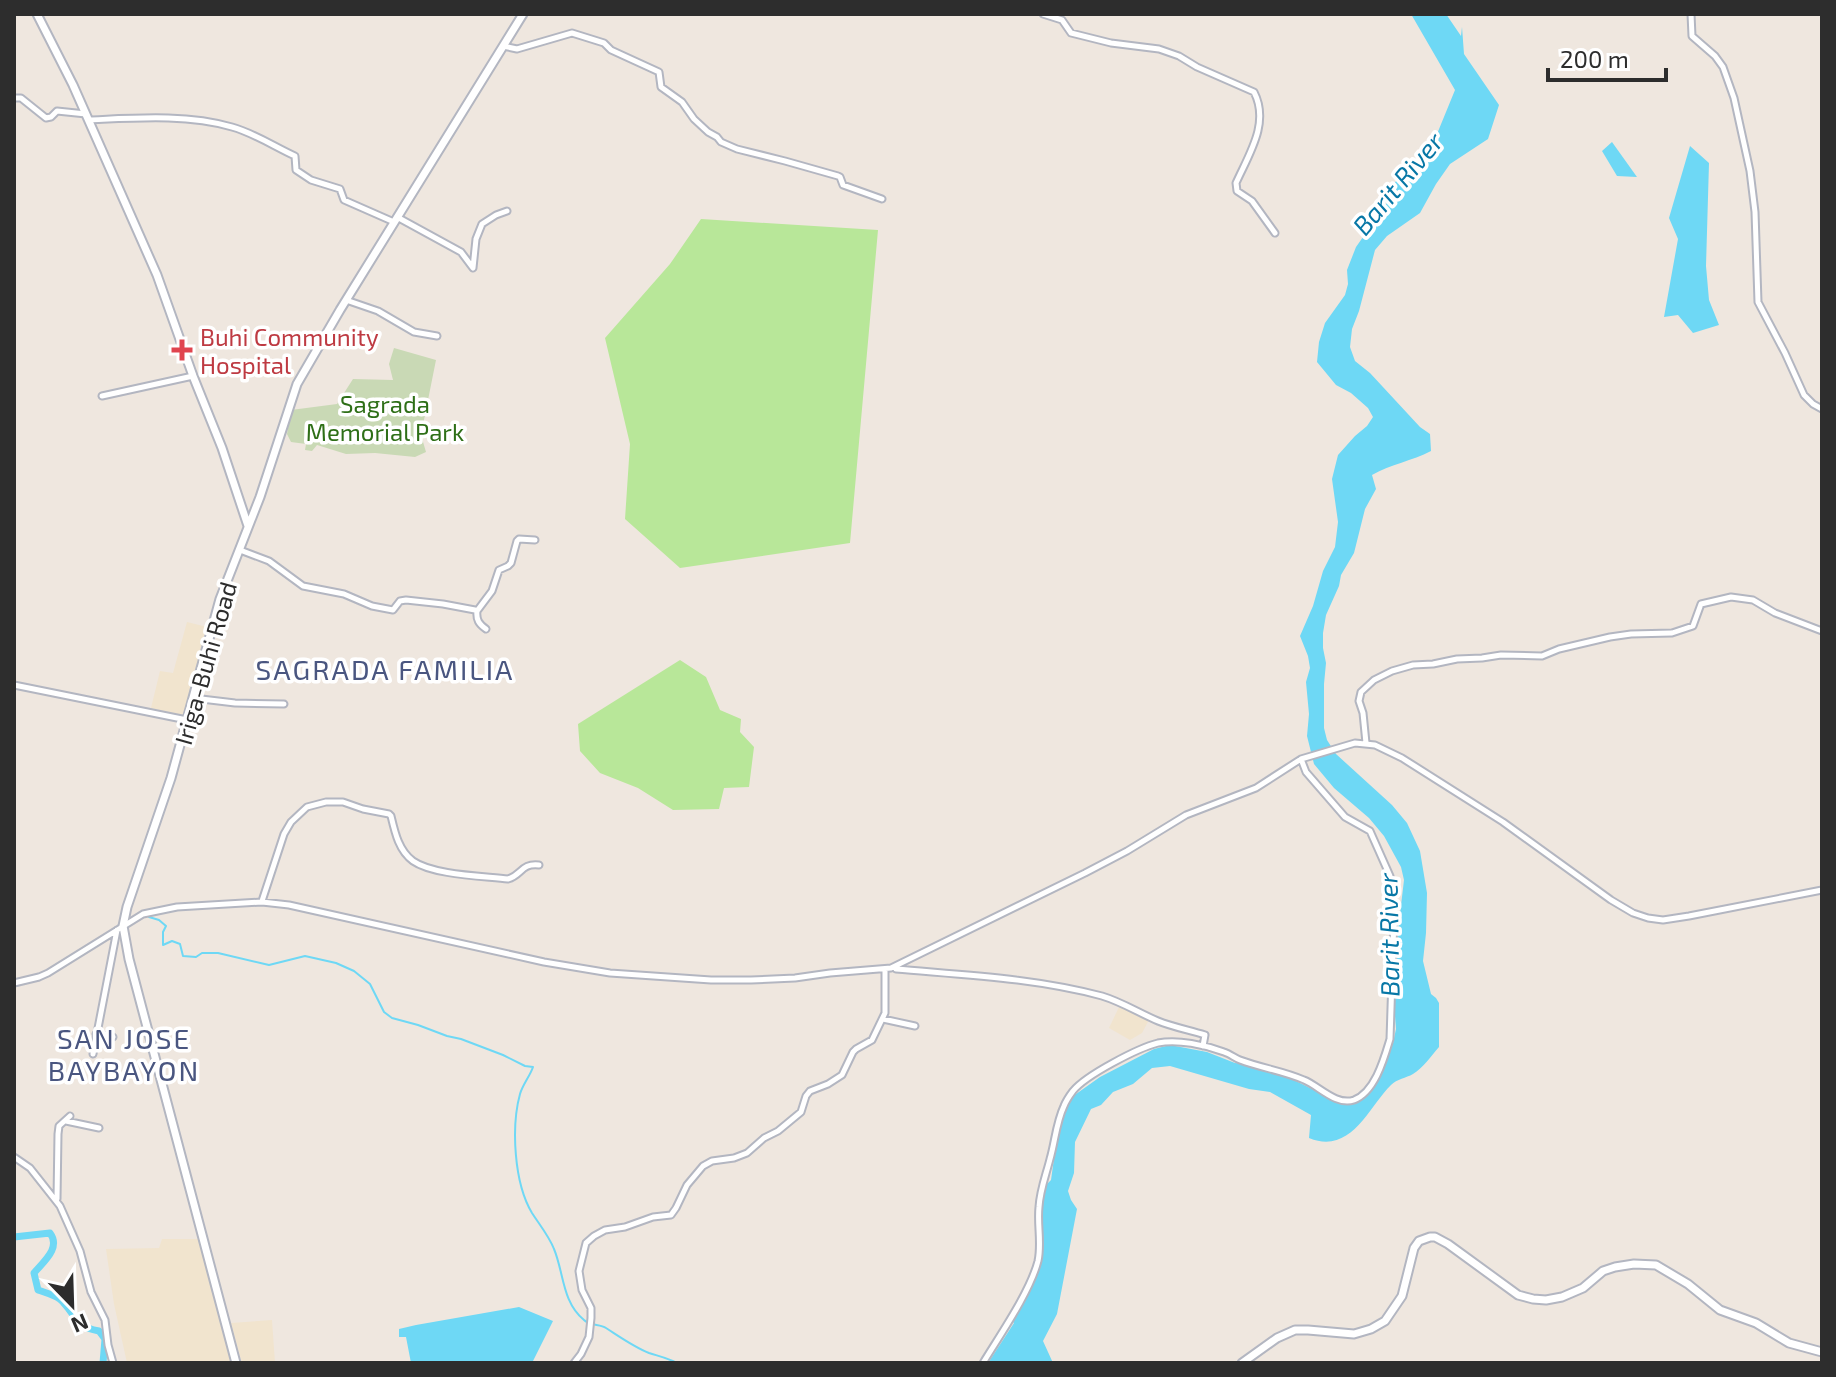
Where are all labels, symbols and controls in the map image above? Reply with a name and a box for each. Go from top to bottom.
scale bar [1548,32,1666,82]
text: 200 m [1560,44,1629,73]
water label: Barit River [1345,125,1449,240]
place label: Buhi Community Hospital [200,322,379,379]
marker: Buhi Community Hospital [171,339,193,361]
park label: Sagrada Memorial Park [306,389,464,446]
street label: Iriga-Buhi Road [168,578,242,748]
district label: SAGRADA FAMILIA [256,652,514,686]
water label: Barit River [1371,872,1405,997]
district label: SAN JOSE BAYBAYON [48,1021,200,1087]
north arrow [32,1265,112,1345]
text: N [68,1309,93,1339]

